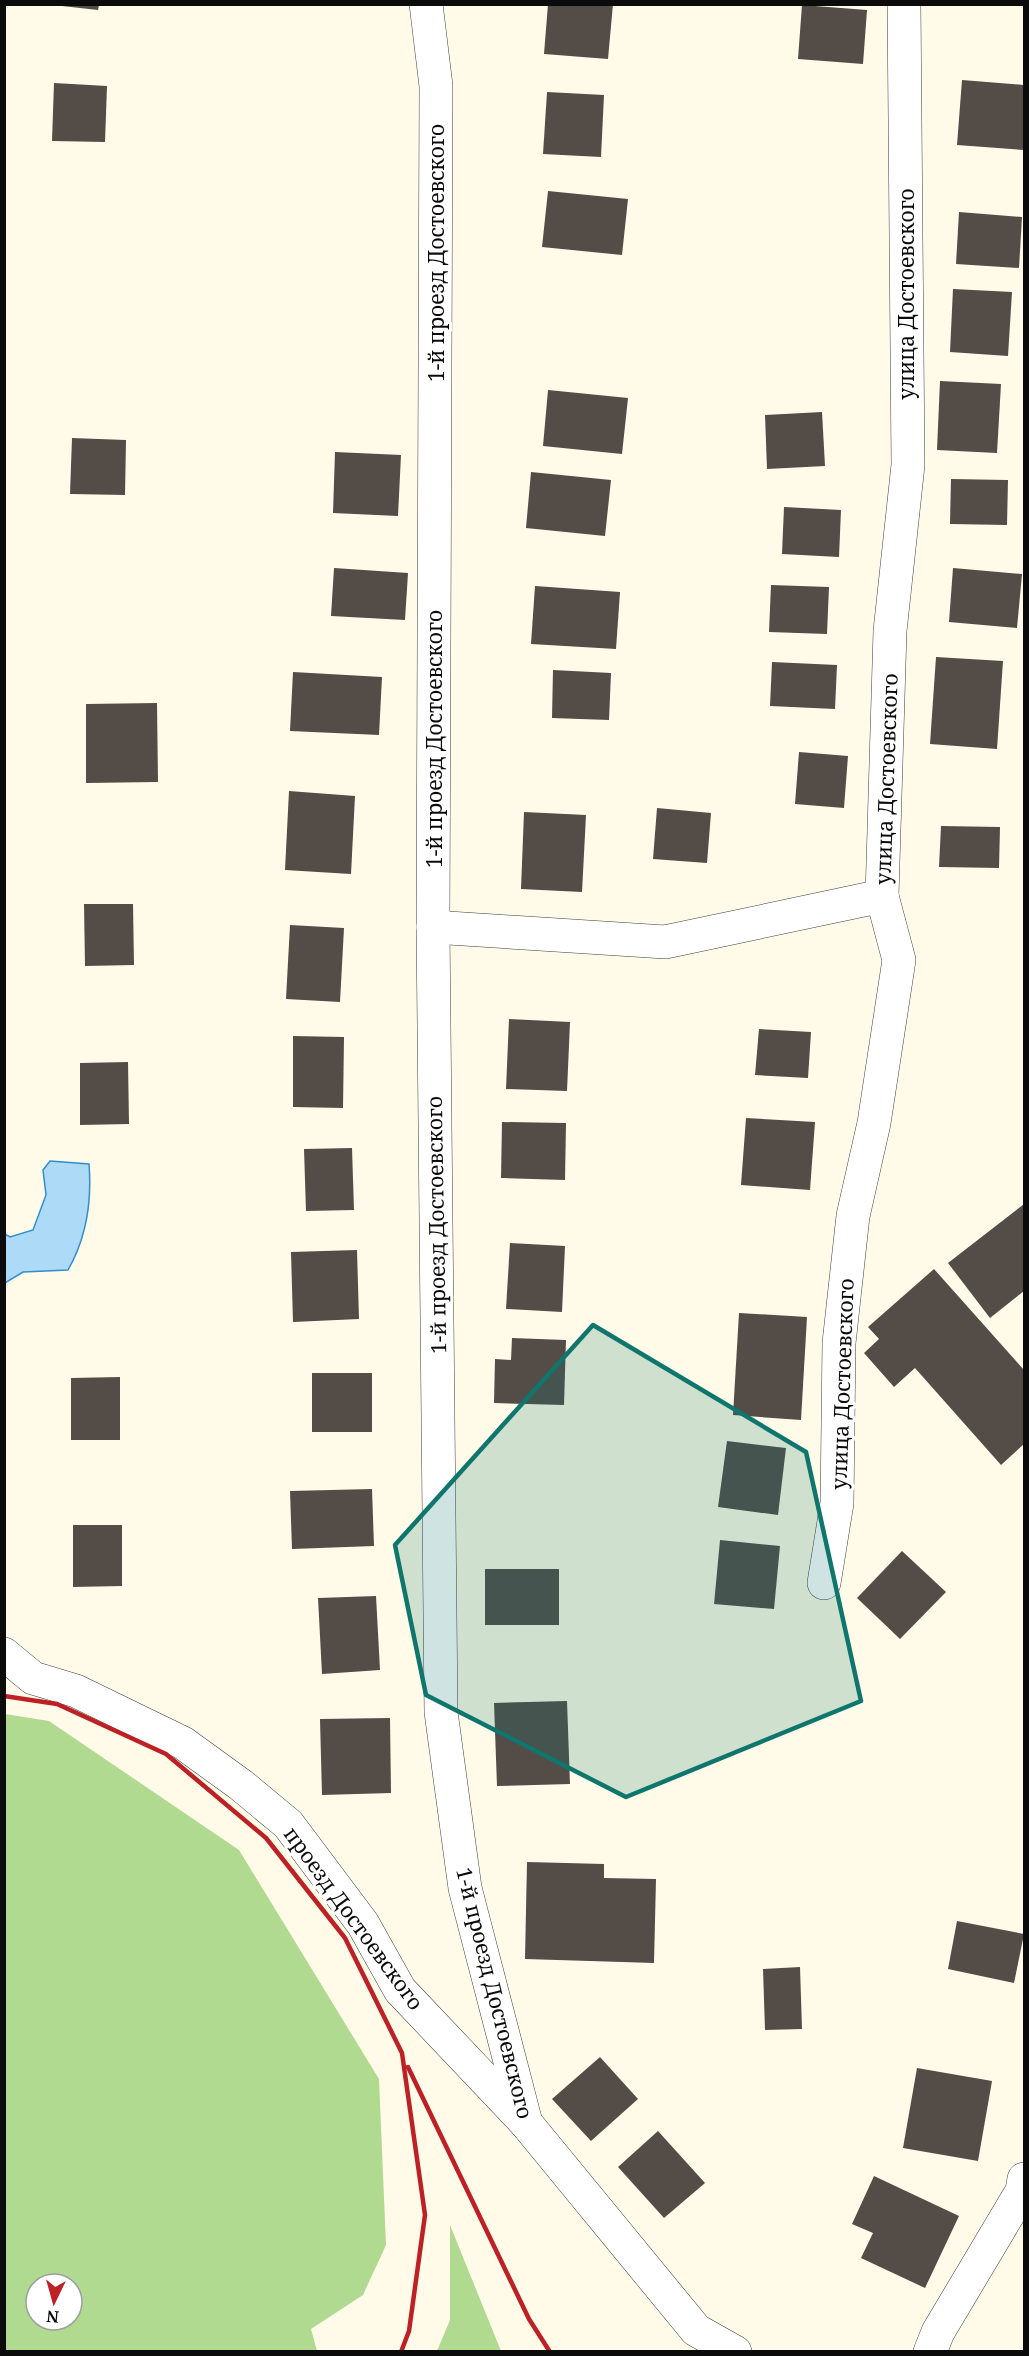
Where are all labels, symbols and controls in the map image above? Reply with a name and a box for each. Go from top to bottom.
street label: 1-й проезд Достоевского [422,124,450,382]
street label: улица Достоевского [892,188,920,400]
street label: 1-й проезд Достоевского [420,610,448,868]
street label: улица Достоевского [868,673,904,885]
street label: 1-й проезд Достоевского [420,1096,452,1354]
street label: улица Достоевского [824,1278,860,1490]
street label: проезд Достоевского [278,1821,430,2015]
street label: 1-й проезд Достоевского [450,1864,540,2122]
north arrow [24,2272,84,2332]
text: N [45,2305,60,2328]

